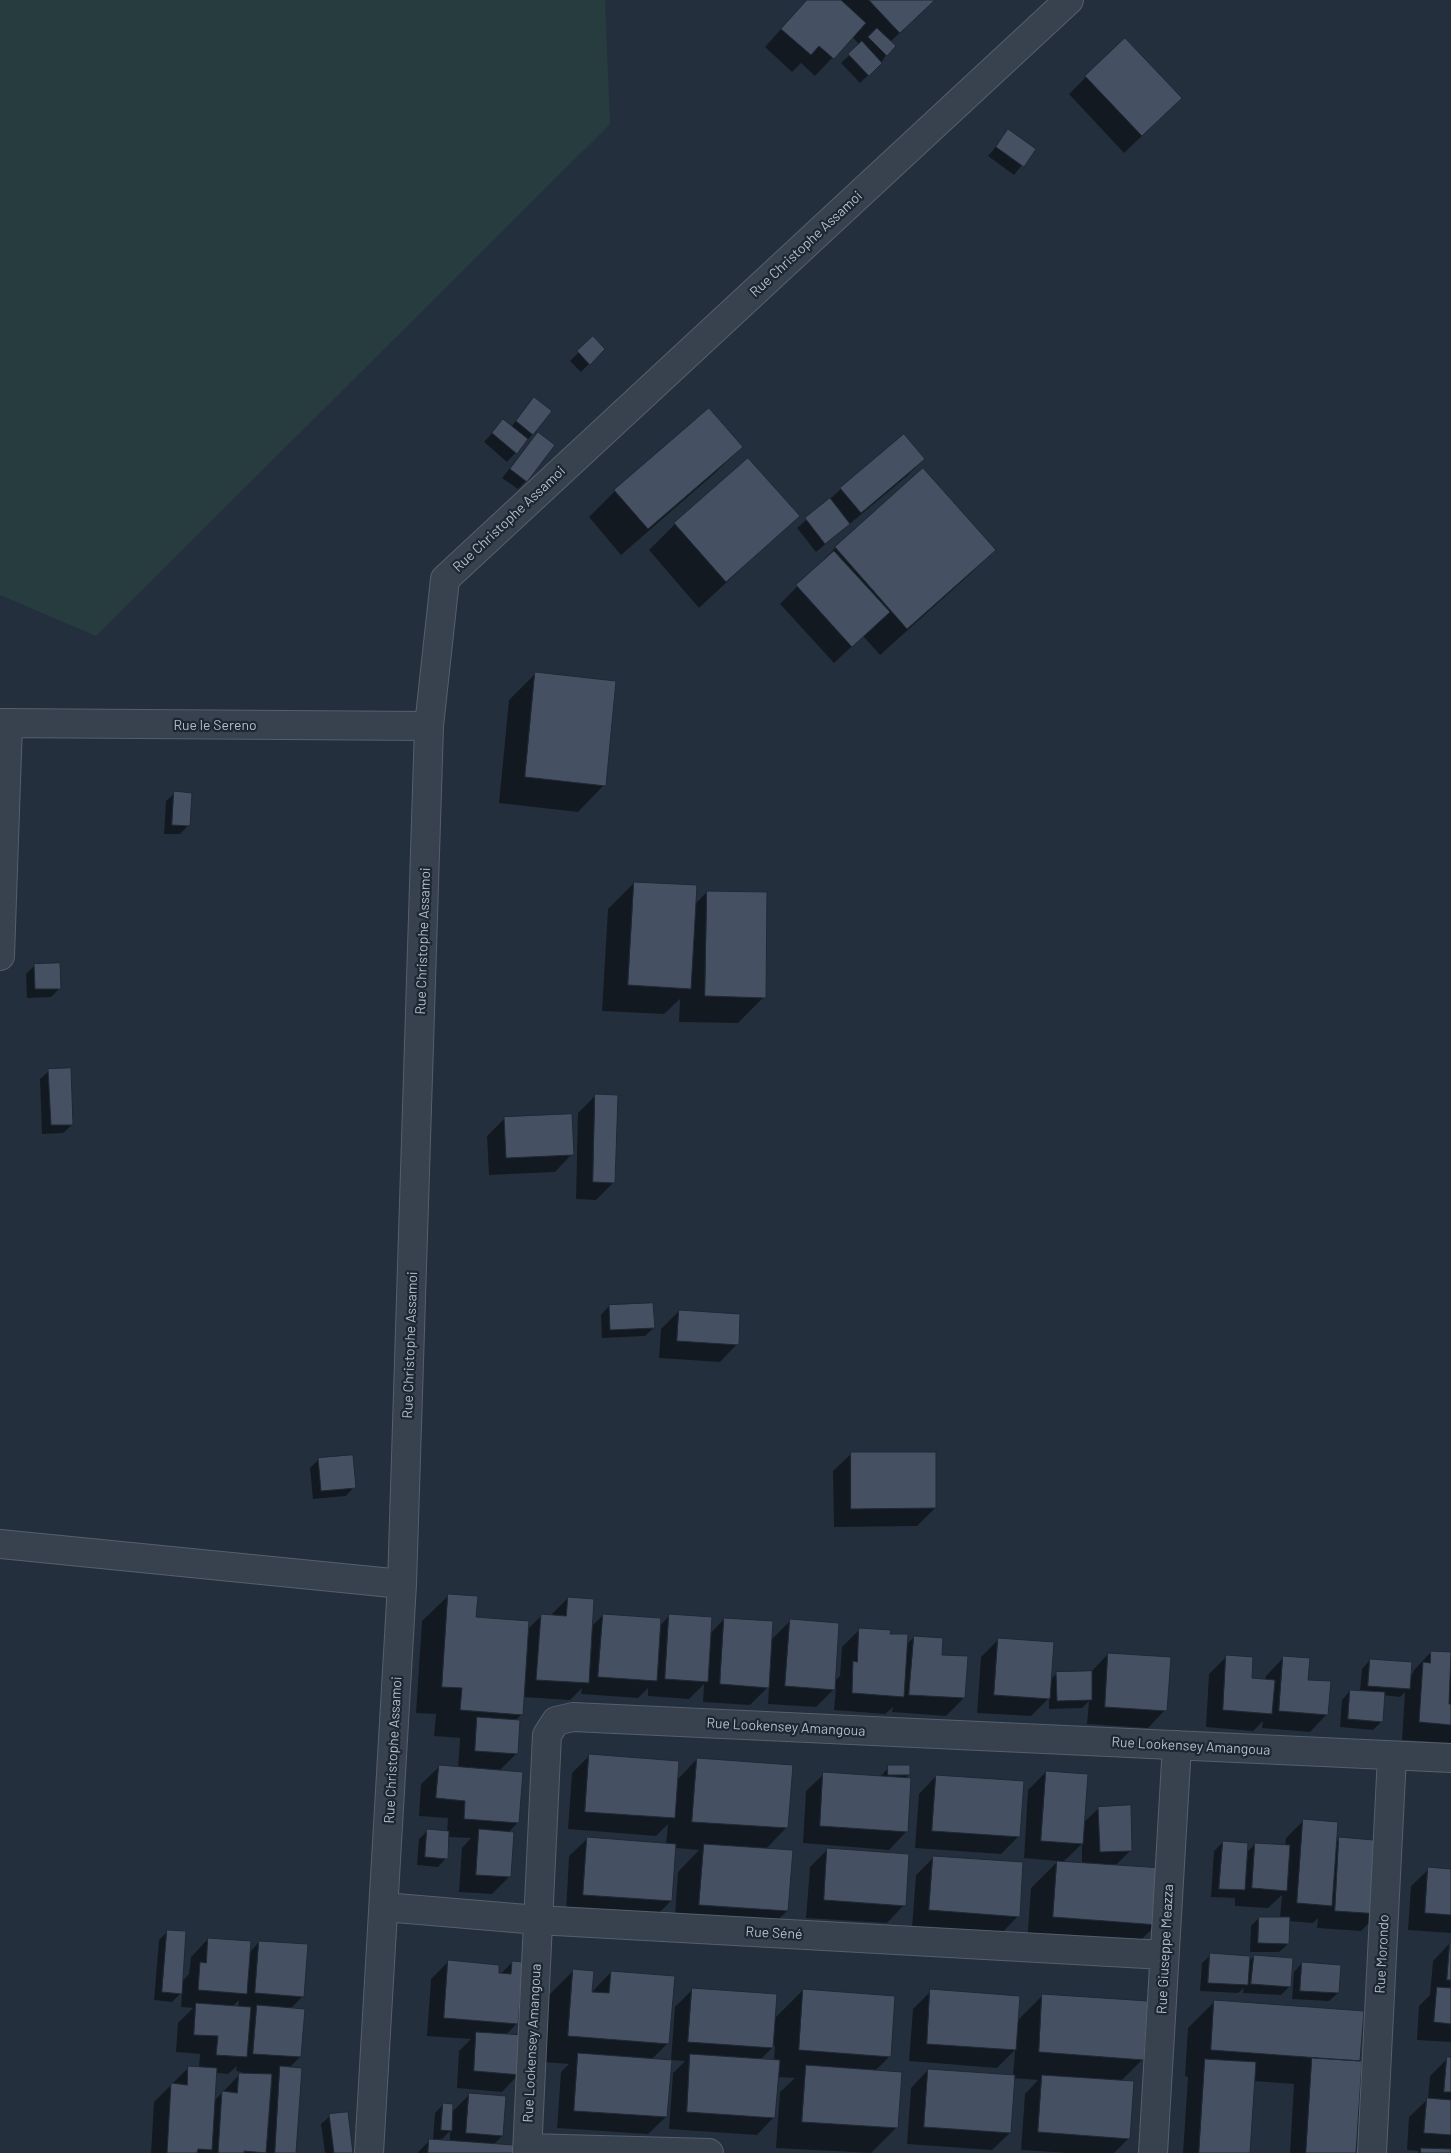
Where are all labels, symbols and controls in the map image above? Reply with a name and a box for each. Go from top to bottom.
street label: Rue Christophe Assamoi [746,188,866,300]
street label: Rue Christophe Assamoi [449,463,569,575]
street label: Rue le Sereno [173,717,257,733]
street label: Rue Christophe Assamoi [412,867,434,1015]
street label: Rue Christophe Assamoi [399,1271,421,1419]
street label: Rue Christophe Assamoi [381,1676,405,1824]
street label: Rue Lookensey Amangoua [706,1714,866,1740]
street label: Rue Lookensey Amangoua [1111,1733,1271,1759]
street label: Rue Giuseppe Meazza [1153,1884,1177,2014]
street label: Rue Morondo [1372,1914,1392,1994]
street label: Rue Séné [745,1923,803,1943]
street label: Rue Lookensey Amangoua [519,1963,545,2123]

